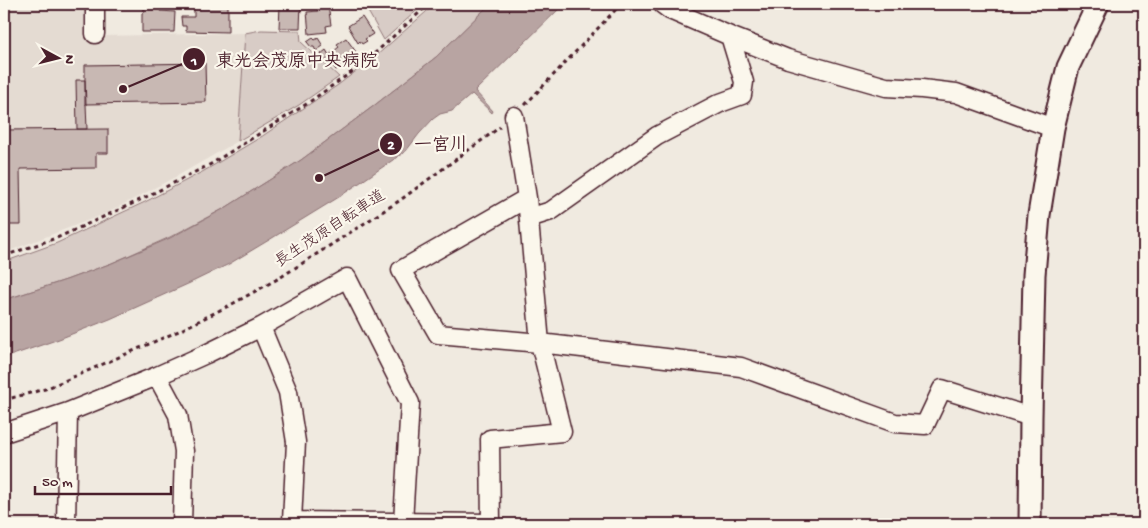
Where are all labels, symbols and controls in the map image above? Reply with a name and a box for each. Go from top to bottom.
north arrow [32,32,82,82]
callout: 東光会茂原中央病院 [181,43,388,76]
text: 東光会茂原中央病院 [216,51,378,73]
text: 1 [190,53,197,71]
text: N [59,54,77,65]
callout: 一宮川 [379,128,478,161]
text: 一宮川 [414,135,468,157]
text: 2 [387,137,395,155]
street label: 長生茂原自転車道 [271,185,390,273]
scale bar [35,463,171,495]
text: 50 m [42,474,73,492]

